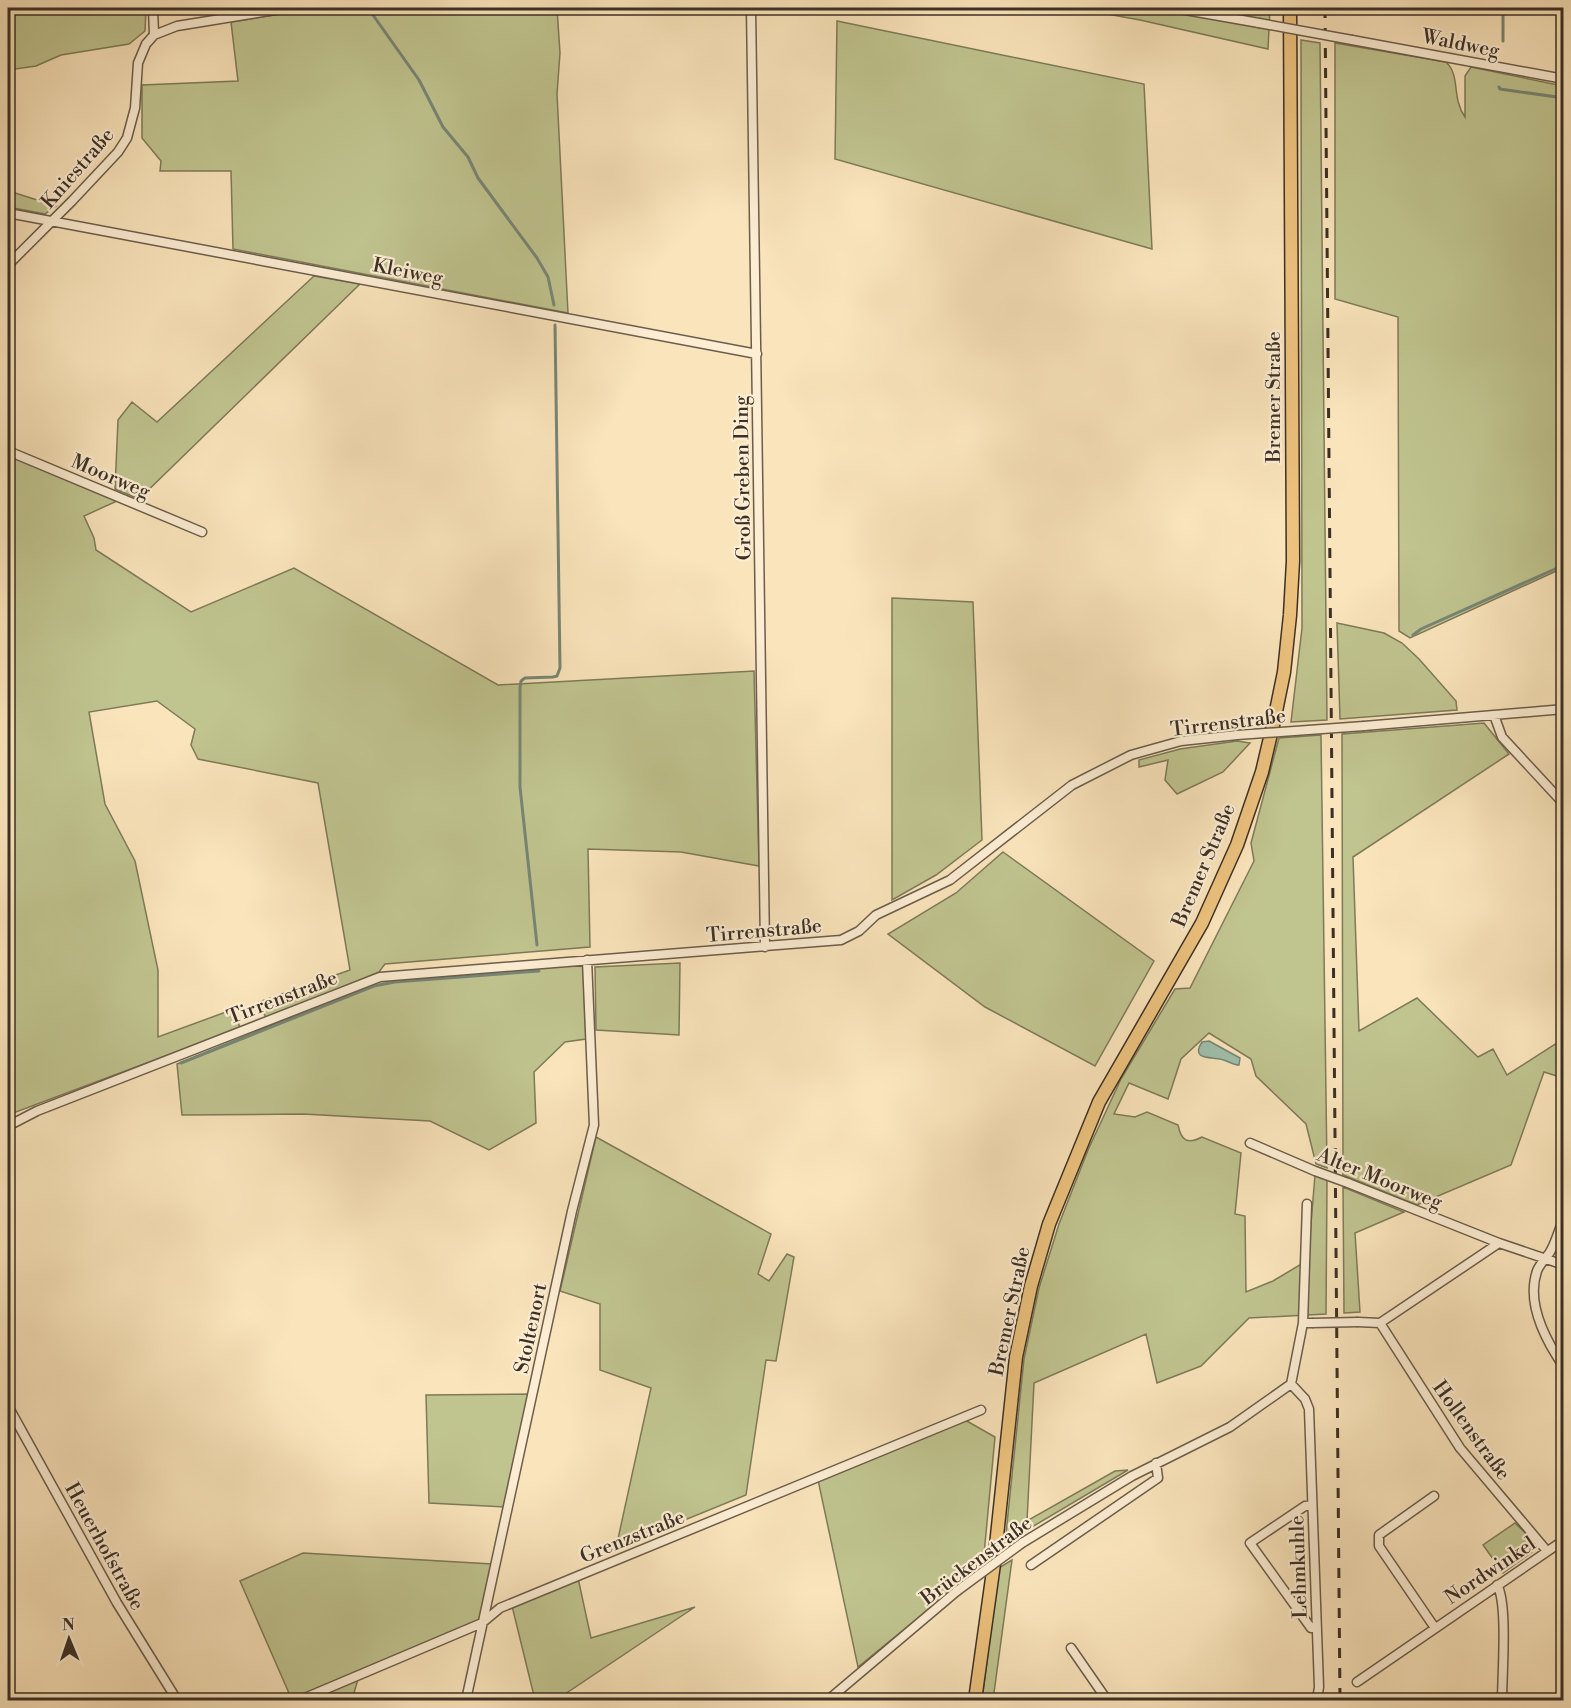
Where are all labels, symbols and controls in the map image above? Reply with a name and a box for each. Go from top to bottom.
street label: Waldweg [1419,25,1502,64]
street label: Kniestraße [36,123,120,215]
street label: Kleiweg [370,253,446,292]
street label: Bremer Straße [1262,331,1287,464]
street label: Groß Greben Ding [730,395,757,561]
street label: Moorweg [67,450,154,505]
street label: Tirrenstraße [1169,704,1287,743]
street label: Bremer Straße [1167,800,1242,932]
street label: Tirrenstraße [705,914,823,949]
street label: Tirrenstraße [224,966,341,1031]
street label: Alter Moorweg [1312,1142,1446,1216]
street label: Bremer Straße [984,1244,1036,1379]
street label: Stoltenort [510,1281,553,1376]
street label: Hollenstraße [1426,1376,1515,1486]
street label: Heuerhofstraße [58,1478,149,1615]
street label: Grenzstraße [576,1505,689,1570]
street label: Brückenstraße [915,1511,1038,1612]
street label: Lehmkuhle [1285,1515,1314,1619]
street label: Nordwinkel [1441,1532,1541,1611]
north arrow [39,1609,99,1669]
text: N [62,1615,76,1635]

